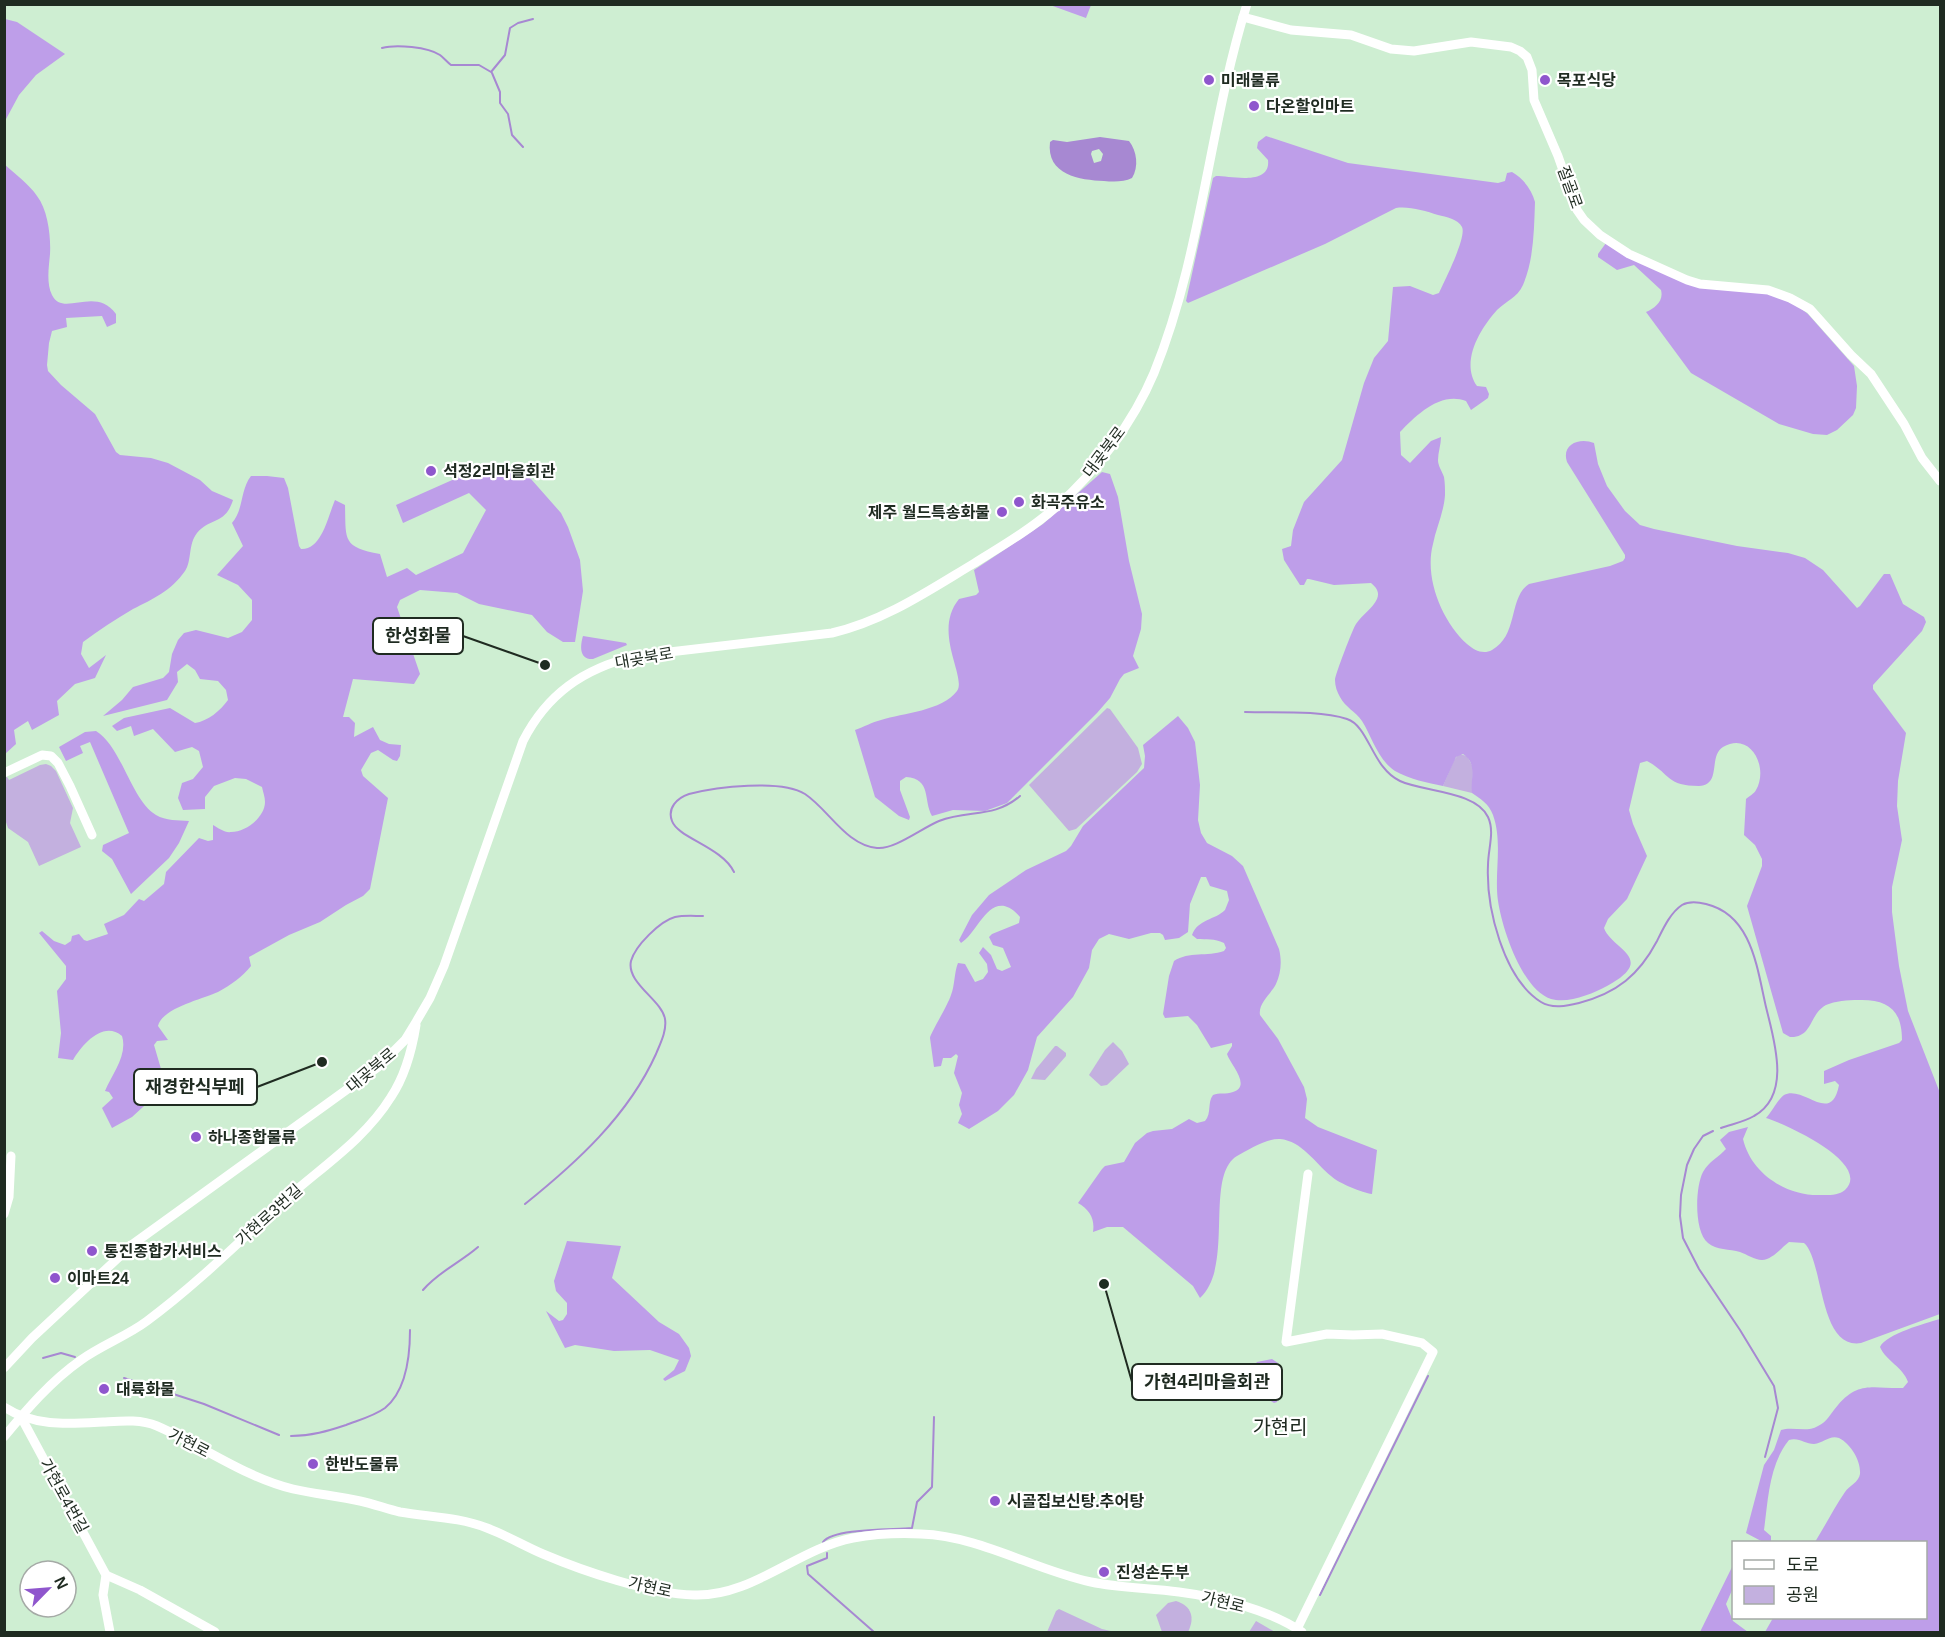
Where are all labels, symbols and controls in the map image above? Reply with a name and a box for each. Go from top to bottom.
place label: 미래물류 [1221,72,1280,89]
place label: 목포식당 [1557,72,1616,89]
marker: 미래물류 [1202,73,1216,87]
marker: 목포식당 [1538,73,1552,87]
place label: 다온할인마트 [1266,97,1355,115]
marker: 다온할인마트 [1247,99,1261,113]
street label: 절골로 [1554,163,1586,211]
street label: 대곶북로 [1079,423,1129,481]
place label: 석정2리마을회관 [443,463,555,480]
marker: 석정2리마을회관 [424,464,438,478]
place label: 화곡주유소 [1031,494,1105,511]
marker: 화곡주유소 [1012,495,1026,509]
place label: 제주 월드특송화물 [868,504,990,521]
marker: 제주 월드특송화물 [995,505,1009,519]
callout: 한성화물 [373,618,463,654]
text: 한성화물 [385,626,451,646]
street label: 대곶북로 [614,644,675,671]
street label: 대곶북로 [343,1044,399,1095]
callout: 재경한식부페 [134,1069,257,1105]
text: 재경한식부페 [145,1077,245,1097]
place label: 하나종합물류 [208,1128,296,1146]
marker: 하나종합물류 [189,1130,203,1144]
street label: 가현로3번길 [233,1181,305,1249]
place label: 통진종합카서비스 [104,1242,222,1260]
marker: 통진종합카서비스 [85,1244,99,1258]
place label: 이마트24 [67,1270,129,1287]
marker: 이마트24 [48,1271,62,1285]
callout: 가현4리마을회관 [1132,1364,1282,1400]
text: 가현4리마을회관 [1144,1372,1270,1392]
place label: 대륙화물 [116,1381,175,1398]
marker: 대륙화물 [97,1382,111,1396]
district label: 가현리 [1252,1416,1308,1438]
street label: 가현로 [165,1425,213,1461]
place label: 한반도물류 [325,1455,399,1473]
street label: 가현로4번길 [37,1456,91,1536]
marker: 한반도물류 [306,1457,320,1471]
place label: 시골집보신탕.추어탕 [1007,1493,1144,1510]
marker: 시골집보신탕.추어탕 [988,1494,1002,1508]
legend [1732,1541,1927,1619]
text: 도로 [1786,1555,1819,1575]
north arrow [18,1559,78,1619]
place label: 진성손두부 [1116,1564,1190,1581]
marker: 진성손두부 [1097,1565,1111,1579]
text: N [51,1574,71,1592]
street label: 가현로 [627,1574,674,1600]
text: 공원 [1786,1585,1819,1605]
street label: 가현로 [1200,1588,1247,1616]

